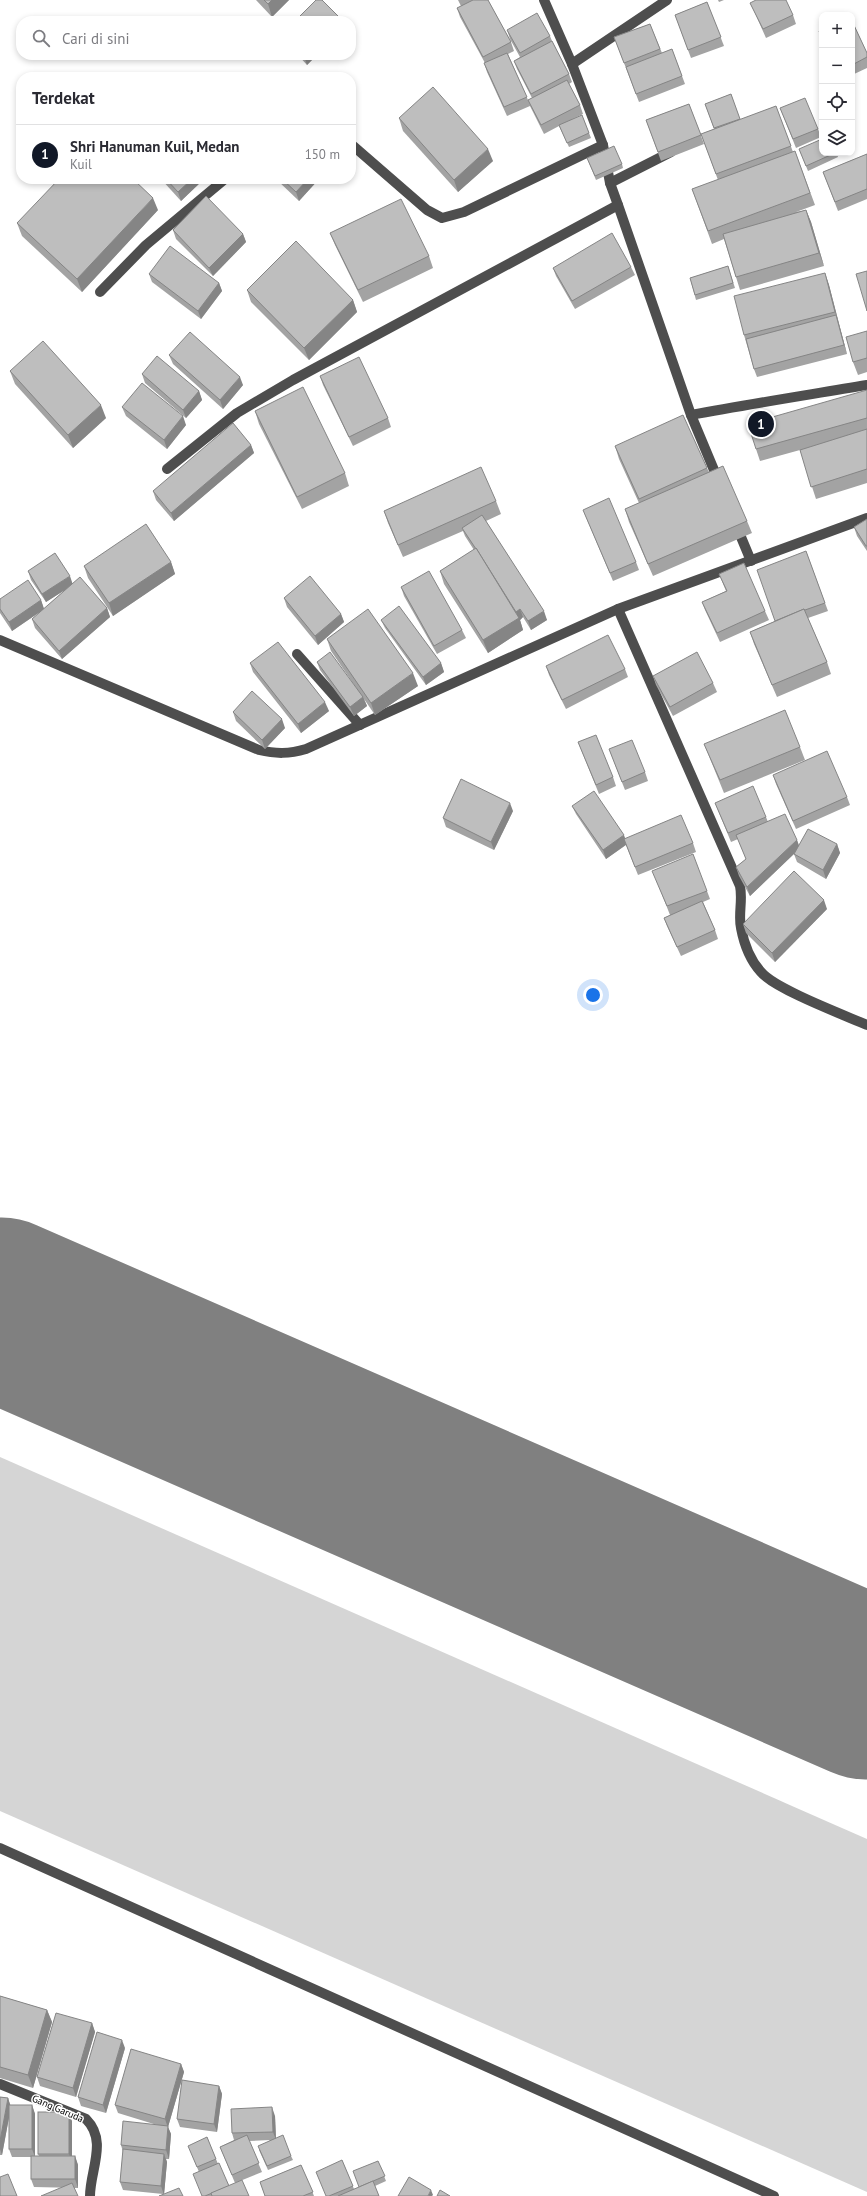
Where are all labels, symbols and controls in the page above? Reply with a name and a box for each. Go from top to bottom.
map controls [819,12,855,156]
button: + [819,12,855,48]
search box [16,16,356,60]
icon: search [30,27,52,49]
text: Cari di sini [62,29,130,48]
button: − [819,48,855,84]
button: locate [819,84,855,120]
text: Terdekat [32,87,95,109]
button: layers [819,120,855,156]
text: Shri Hanuman Kuil, Medan [70,137,240,156]
text: 1 [41,146,49,163]
text: 150 m [305,146,340,163]
text: Kuil [70,156,92,173]
pin: 1 [748,409,774,439]
your location [583,985,603,1005]
street label: Gang Garuda [30,2092,86,2125]

